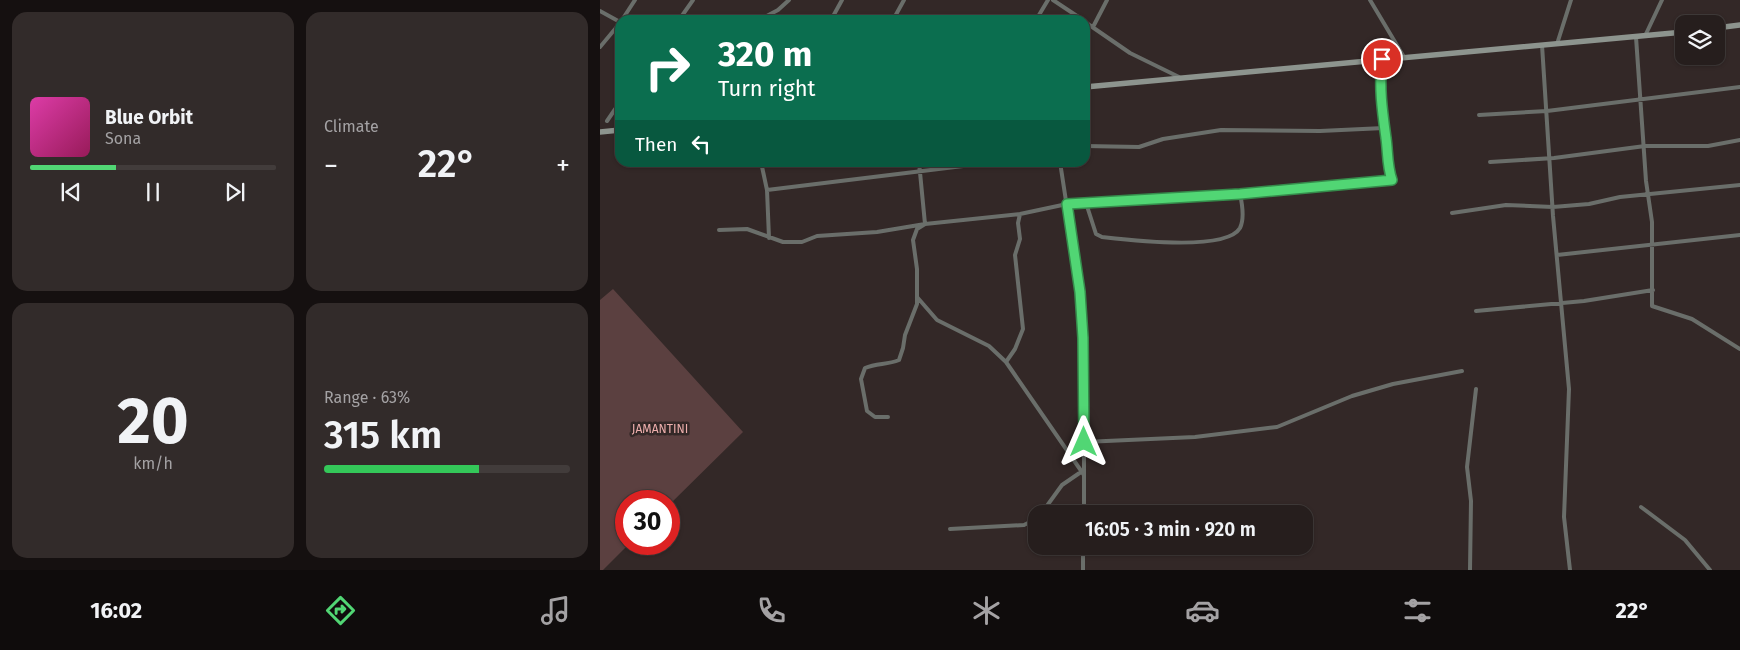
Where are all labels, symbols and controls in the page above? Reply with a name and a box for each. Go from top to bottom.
map controls [1675,15,1725,65]
button: layers [1675,15,1725,65]
text: 320 m [718,33,812,75]
icon: right [635,35,700,100]
pin [1361,38,1403,80]
icon: arrive [1368,45,1396,73]
text: Turn right [718,75,815,102]
text: Blue Orbit [105,106,193,129]
text: Climate [324,117,379,136]
text: Sona [105,129,141,148]
icon: left [687,130,715,158]
text: Then [635,133,677,156]
text: 22° [418,141,476,187]
text: − [324,149,338,182]
text: + [556,149,570,182]
icon: previous [57,178,85,206]
icon: pause [139,178,167,206]
icon: next [221,178,249,206]
text: 20 [117,382,189,460]
text: Range · 63% [324,388,410,407]
text: 315 km [324,412,442,458]
position arrow [1057,415,1109,467]
park label: JAMANTINI [632,422,688,436]
text: km/h [133,454,173,473]
speed limit sign: 30 [615,490,680,555]
text: 16:05 · 3 min · 920 m [1085,518,1256,541]
icon: directions [323,593,358,628]
icon: music [538,593,573,628]
icon: phone [754,593,789,628]
icon: climate [969,593,1004,628]
icon: car [1185,593,1220,628]
icon: filters [1400,593,1435,628]
text: 16:02 [90,597,142,624]
text: 22° [1616,597,1650,624]

